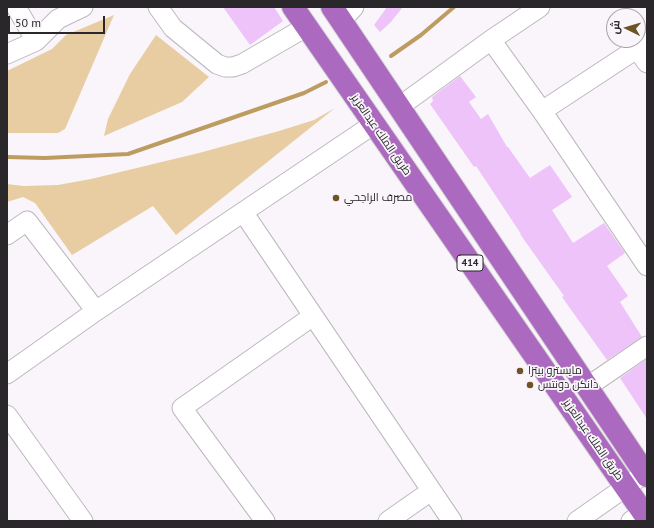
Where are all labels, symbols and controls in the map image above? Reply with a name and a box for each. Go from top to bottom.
scale bar [10,8,107,34]
north arrow [606,8,646,48]
text: 50 m [15,15,41,30]
text: ش [607,19,623,35]
street label: طريق الملك عبدالعزيز [348,92,414,178]
place label: مصرف الراجحي [344,191,412,205]
marker: مصرف الراجحي [331,193,341,203]
road number: 414 [457,255,483,271]
place label: مايسترو بيتزا [528,364,582,378]
marker: مايسترو بيتزا [515,366,525,376]
place label: دانكن دونتس [538,378,598,392]
marker: دانكن دونتس [525,380,535,390]
street label: طريق الملك عبدالعزيز [560,397,626,483]

